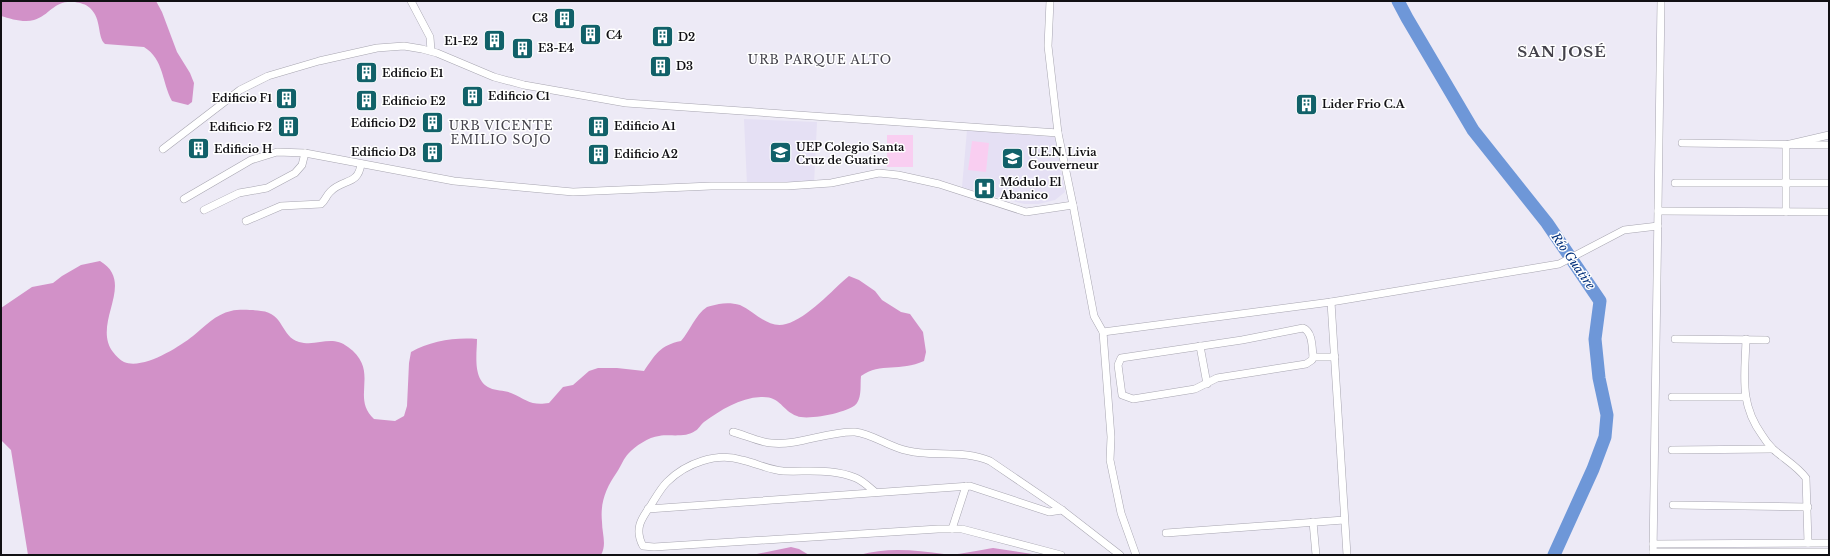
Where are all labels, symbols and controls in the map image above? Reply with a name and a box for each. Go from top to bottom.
building icon: C3 [551,5,577,31]
place label: C3 [532,11,548,25]
building icon: C4 [577,22,603,48]
building icon: D2 [649,24,675,50]
building icon: E1-E2 [481,28,507,54]
place label: C4 [606,28,622,42]
place label: D2 [678,30,695,44]
place label: E1-E2 [444,34,478,48]
building icon: E3-E4 [509,35,535,61]
place label: E3-E4 [538,41,574,55]
district label: SAN JOSÉ [1517,42,1607,61]
district label: URB PARQUE ALTO [748,52,892,67]
building icon: D3 [648,53,674,79]
place label: D3 [676,59,693,73]
building icon: Edificio E1 [354,60,380,86]
place label: Edificio E1 [382,66,443,80]
building icon: Edificio C1 [460,83,486,109]
building icon: Edificio F1 [274,85,300,111]
building icon: Edificio E2 [354,88,380,114]
place label: Edificio C1 [488,89,550,103]
place label: Edificio F1 [212,91,272,105]
building icon: Lider Frio C.A [1294,91,1320,117]
place label: Edificio E2 [382,94,446,108]
place label: Lider Frio C.A [1322,97,1406,111]
building icon: Edificio D2 [419,110,445,136]
building icon: Edificio A1 [586,113,612,139]
building icon: Edificio F2 [275,114,301,140]
place label: Edificio D2 [351,116,416,130]
district label: URB VICENTE EMILIO SOJO [449,118,553,147]
place label: Edificio A1 [614,119,676,133]
place label: Edificio F2 [209,120,272,134]
building icon: Edificio H [185,136,211,162]
building icon: Edificio D3 [419,139,445,165]
school or university icon: UEP Colegio Santa Cruz de Guatire [767,140,793,166]
place label: UEP Colegio Santa Cruz de Guatire [796,140,905,167]
building icon: Edificio A2 [586,141,612,167]
place label: Edificio H [214,142,273,156]
place label: Edificio D3 [351,145,416,159]
school or university icon: U.E.N. Livia Gouverneur [999,145,1025,171]
place label: U.E.N. Livia Gouverneur [1028,145,1099,172]
place label: Edificio A2 [614,147,678,161]
hospital icon: Módulo El Abanico [971,175,997,201]
place label: Módulo El Abanico [999,175,1062,202]
water label: Río Guatire [1548,229,1599,292]

